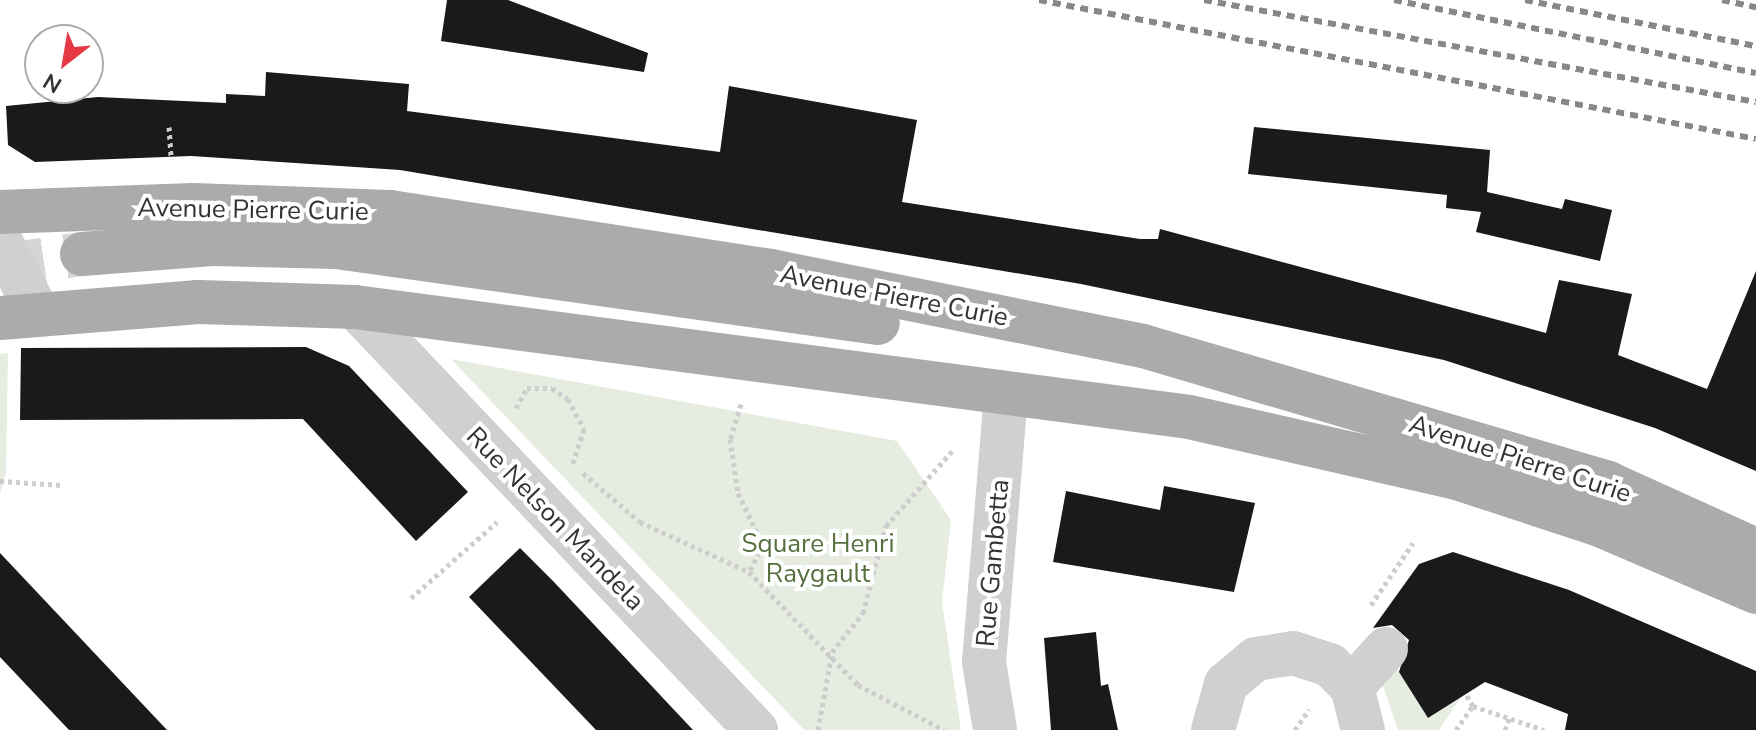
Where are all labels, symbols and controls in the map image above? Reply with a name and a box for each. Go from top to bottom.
north arrow [24,24,104,104]
text: N [38,66,67,100]
street label: Avenue Pierre Curie [137,192,369,228]
street label: Avenue Pierre Curie [777,259,1011,333]
street label: Avenue Pierre Curie [1405,408,1635,510]
street label: Rue Nelson Mandela [459,421,651,617]
street label: Rue Gambetta [970,478,1016,648]
park label: Square Henri Raygault [742,528,894,590]

